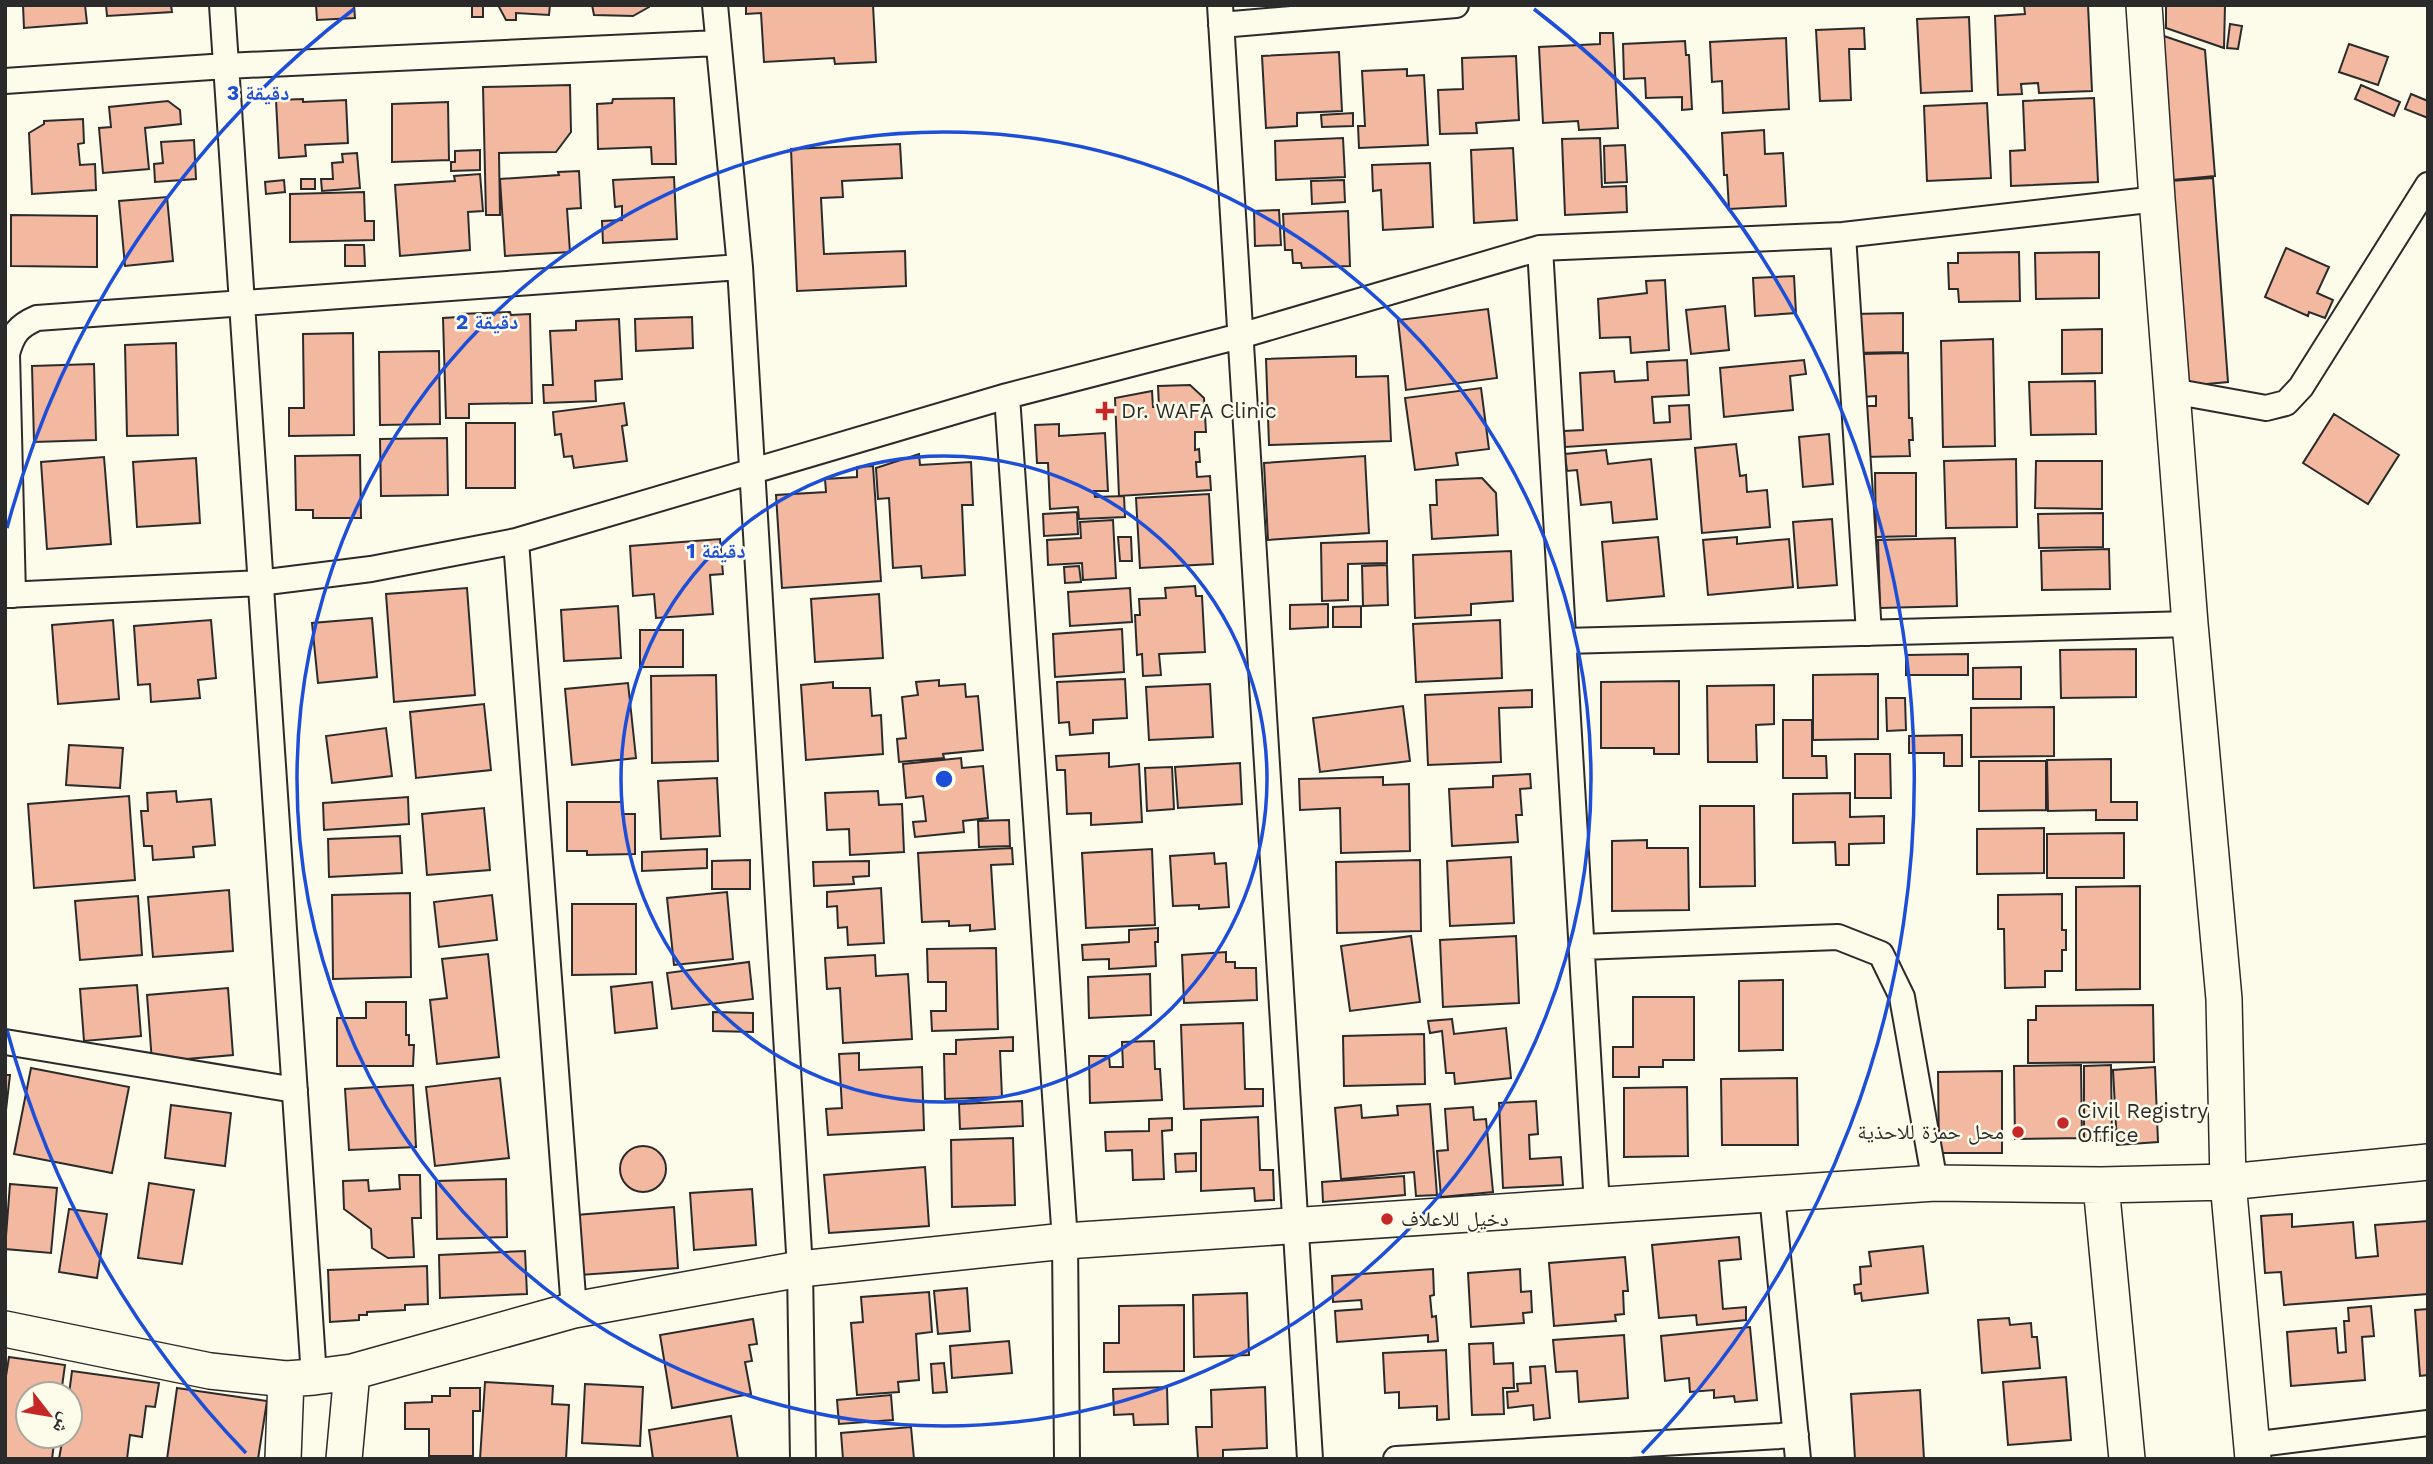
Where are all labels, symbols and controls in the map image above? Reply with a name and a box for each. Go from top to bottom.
text: 3 دقيقة [227,80,289,105]
text: 2 دقيقة [456,309,518,334]
place label: Dr. WAFA Clinic [1121,398,1277,423]
marker: Dr. WAFA Clinic [1095,401,1115,421]
text: 1 دقيقة [686,538,746,563]
centre of rings [932,767,956,791]
place label: Civil Registry Office [2077,1098,2208,1147]
marker: Civil Registry Office [2055,1115,2071,1131]
place label: محل حمزة للاحذية [1857,1119,2004,1145]
marker: محل حمزة للاحذية [2010,1124,2026,1140]
place label: دخيل للاعلاف [1401,1206,1509,1232]
marker: دخيل للاعلاف [1379,1211,1395,1227]
north arrow [14,1380,84,1450]
text: ش [48,1409,78,1438]

